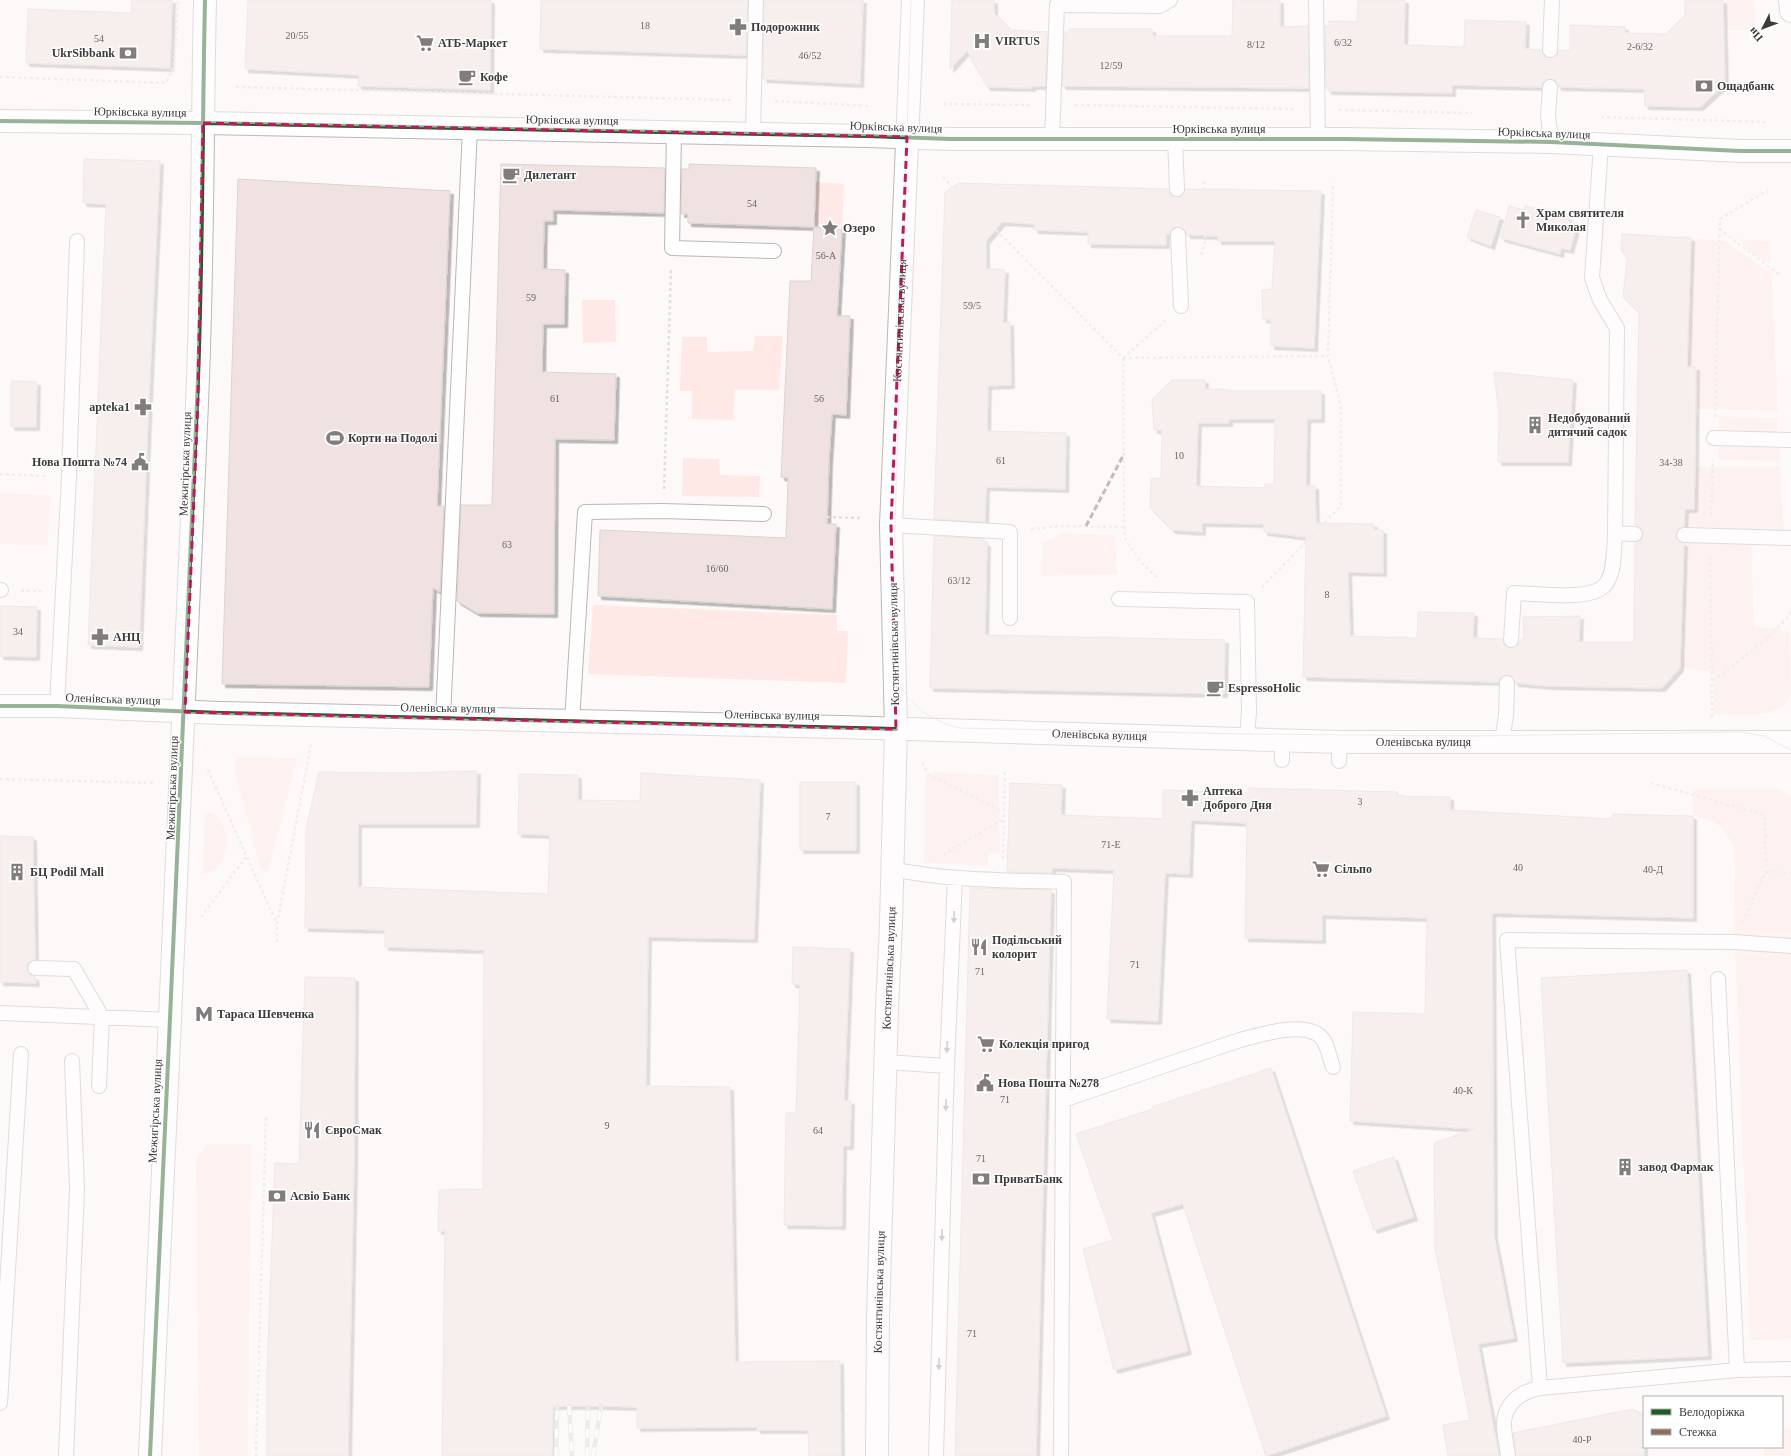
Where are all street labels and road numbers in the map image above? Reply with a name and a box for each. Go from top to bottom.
street label: Юрківська вулиця [93,104,187,120]
street label: Юрківська вулиця [525,112,619,128]
street label: Юрківська вулиця [849,118,943,136]
street label: Юрківська вулиця [1173,122,1266,136]
street label: Юрківська вулиця [1497,124,1591,142]
street label: Костянтинівська вулиця [890,258,909,382]
street label: Межигірська вулиця [176,411,194,517]
street label: Костянтинівська вулиця [886,582,902,706]
street label: Оленівська вулиця [65,690,161,708]
street label: Оленівська вулиця [400,700,496,716]
street label: Оленівська вулиця [724,707,820,723]
street label: Оленівська вулиця [1052,726,1148,743]
street label: Межигірська вулиця [163,735,181,841]
street label: Оленівська вулиця [1376,735,1472,749]
street label: Костянтинівська вулиця [879,906,898,1030]
street label: Межигірська вулиця [145,1058,165,1164]
street label: Костянтинівська вулиця [871,1230,888,1354]

